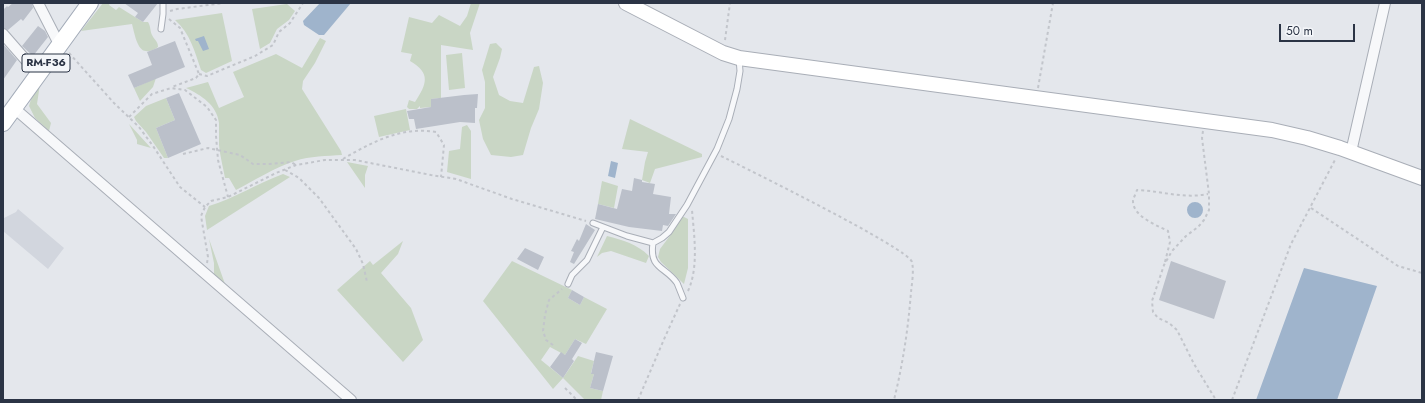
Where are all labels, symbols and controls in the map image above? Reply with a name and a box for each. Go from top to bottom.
scale bar [1281,16,1357,42]
text: 50 m [1286,22,1313,40]
road number: RM-F36 [22,54,70,72]

